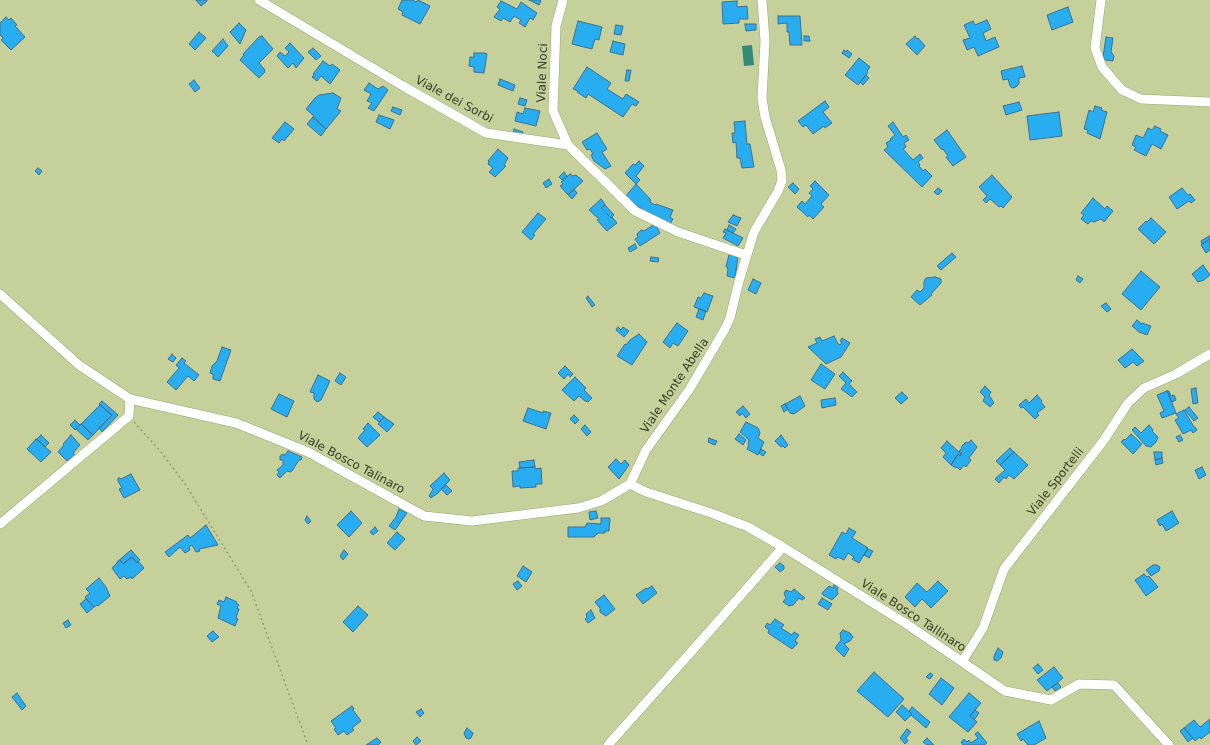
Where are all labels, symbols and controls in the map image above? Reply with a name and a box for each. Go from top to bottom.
street label: Viale Noci [535,43,551,103]
street label: Viale dei Sorbi [413,73,495,127]
street label: Viale Monte Abella [638,336,712,436]
street label: Viale Bosco Talinaro [295,429,407,497]
street label: Viale Sportelli [1025,445,1087,519]
street label: Viale Bosco Tallinaro [858,577,968,655]

